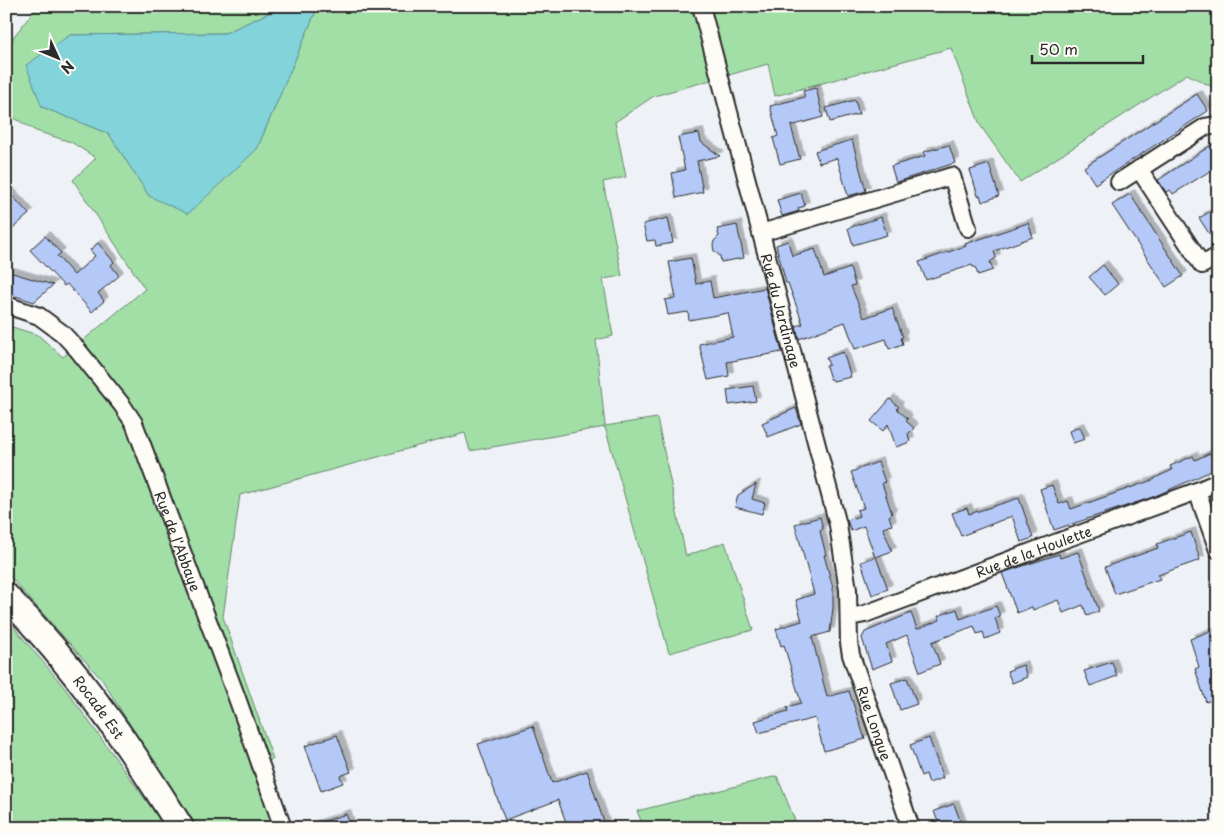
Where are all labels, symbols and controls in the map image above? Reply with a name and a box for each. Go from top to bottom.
north arrow [32,32,82,82]
scale bar [1032,32,1143,64]
text: 50 m [1039,37,1078,60]
text: N [56,56,79,79]
street label: Rue du Jardinage [756,251,807,370]
street label: Rue de l'Abbaye [150,488,207,594]
street label: Rue de la Houlette [972,520,1094,582]
street label: Rocade Est [69,671,130,743]
street label: Rue Longue [852,683,897,764]

